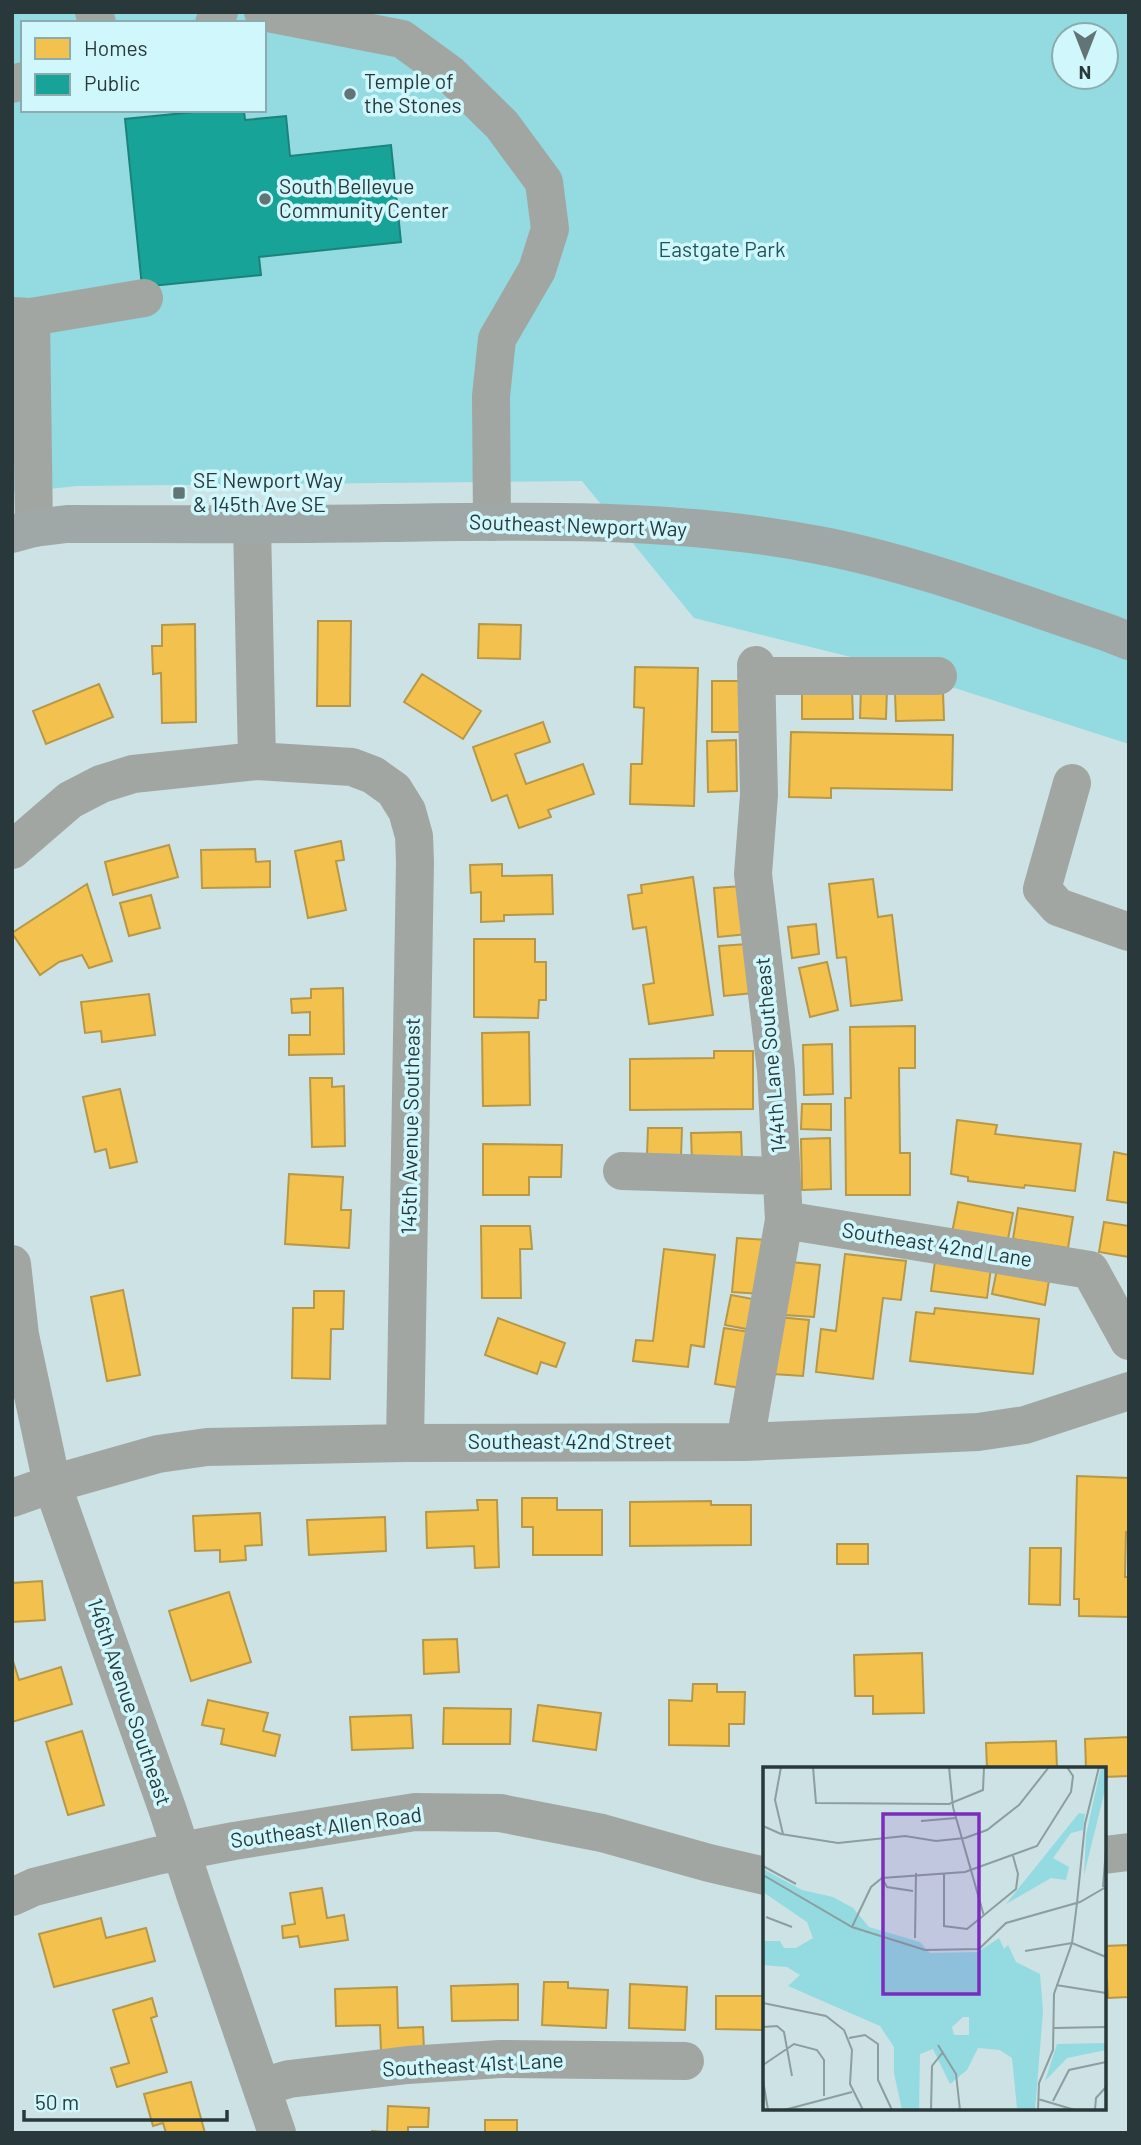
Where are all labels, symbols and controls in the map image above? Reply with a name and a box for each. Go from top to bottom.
legend [21,21,266,112]
north arrow [1050,21,1120,91]
text: Homes [84,35,148,60]
text: N [1079,62,1091,85]
place label: Temple of the Stones [364,68,462,117]
text: Public [84,70,140,95]
marker: Temple of the Stones [342,86,358,102]
place label: South Bellevue Community Center [279,173,449,222]
marker: South Bellevue Community Center [257,191,273,207]
park label: Eastgate Park [659,236,785,261]
place label: SE Newport Way & 145th Ave SE [193,467,343,516]
marker: SE Newport Way & 145th Ave SE [171,485,187,501]
street label: Southeast Newport Way [469,508,688,541]
street label: 144th Lane Southeast [749,956,791,1154]
street label: 145th Avenue Southeast [395,1017,424,1235]
street label: Southeast 42nd Lane [840,1216,1034,1271]
street label: Southeast 42nd Street [468,1428,672,1453]
street label: 146th Avenue Southeast [83,1595,178,1808]
inset map [763,1767,1106,2110]
street label: Southeast Allen Road [228,1801,423,1852]
street label: Southeast 41st Lane [382,2046,564,2081]
scale bar [24,2078,228,2122]
text: 50 m [35,2089,79,2114]

